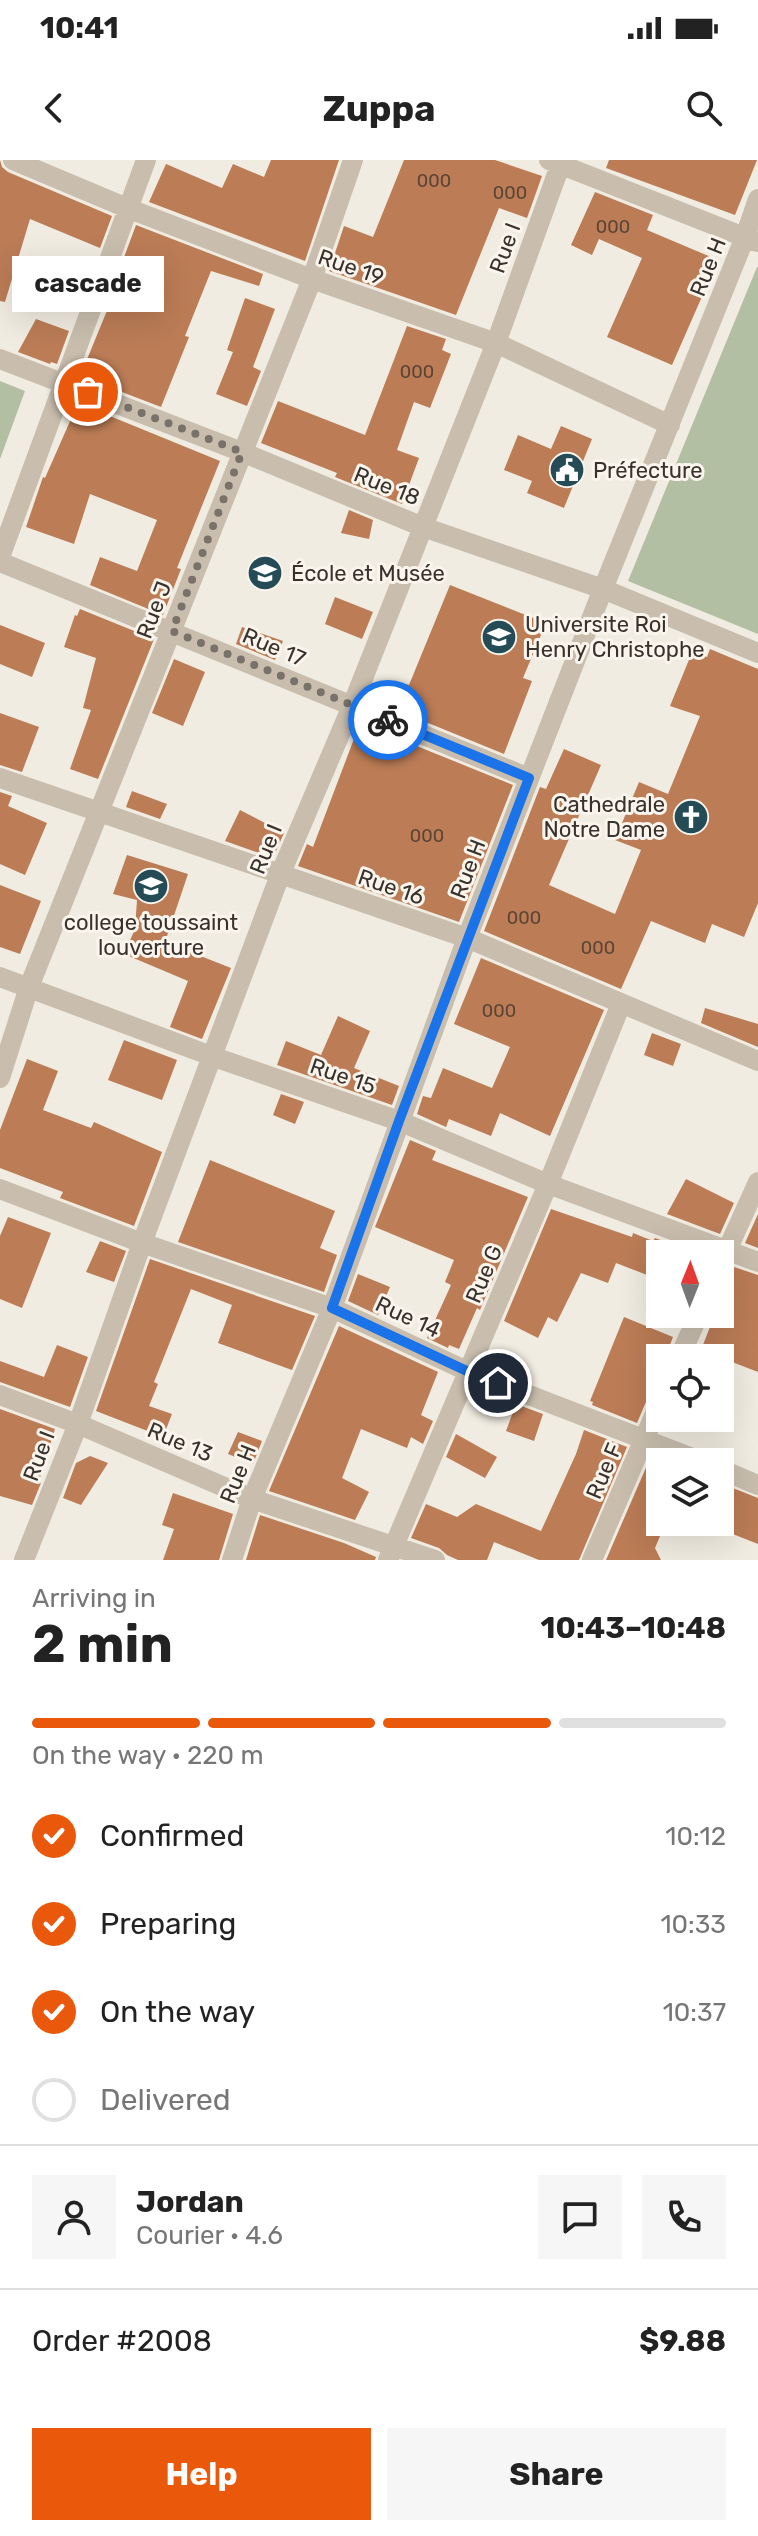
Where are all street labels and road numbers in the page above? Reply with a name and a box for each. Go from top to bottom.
street label: Rue I [484,219,526,277]
street label: Rue H [684,234,732,300]
street label: Rue 19 [315,243,387,291]
street label: Rue 18 [350,461,424,511]
street label: Rue J [131,577,177,643]
street label: Rue 17 [238,622,310,672]
street label: Rue I [244,820,288,878]
street label: Rue H [444,836,492,902]
street label: Rue 16 [354,863,428,911]
street label: Rue 15 [307,1052,379,1100]
street label: Rue G [460,1241,508,1307]
street label: Rue 14 [371,1290,445,1344]
street label: Rue 13 [143,1416,217,1468]
street label: Rue I [17,1427,61,1485]
street label: Rue F [580,1439,628,1503]
street label: Rue H [214,1441,262,1507]

